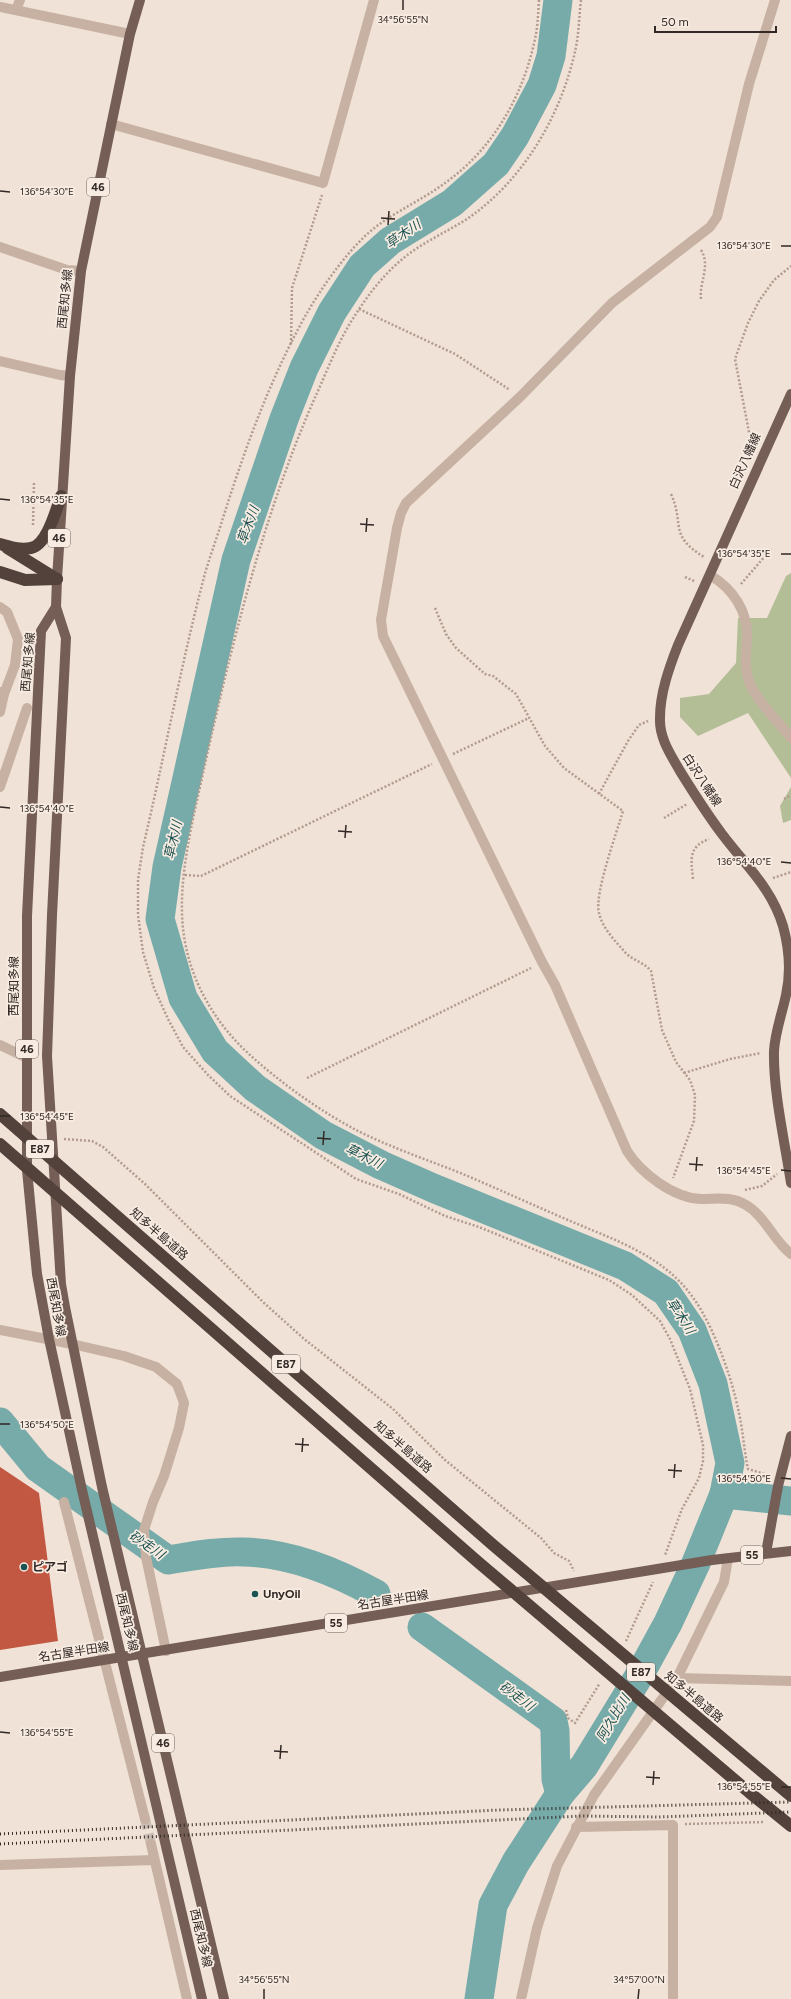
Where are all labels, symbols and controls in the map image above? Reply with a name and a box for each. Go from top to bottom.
scale bar [655,8,776,34]
text: 34°56'55"N [377,13,429,26]
text: 50 m [661,15,689,29]
road number: 46 [87,178,109,196]
text: 136°54'30"E [20,185,74,198]
water label: 草木川 [383,216,425,251]
text: 136°54'30"E [717,239,771,252]
street label: 西尾知多線 [55,268,75,330]
street label: 白沢八幡線 [726,431,764,491]
text: 136°54'35"E [20,493,74,506]
water label: 草木川 [234,502,262,546]
road number: 46 [48,529,70,547]
text: 136°54'35"E [717,547,771,560]
street label: 西尾知多線 [18,631,38,693]
street label: 白沢八幡線 [680,751,724,809]
text: 136°54'40"E [20,802,74,815]
water label: 草木川 [161,817,185,861]
text: 136°54'40"E [717,855,771,868]
street label: 西尾知多線 [7,956,21,1016]
road number: 46 [16,1040,38,1058]
text: 136°54'45"E [20,1110,74,1123]
road number: E87 [26,1140,54,1158]
water label: 草木川 [343,1141,387,1172]
text: 136°54'45"E [717,1164,771,1177]
street label: 知多半島道路 [127,1205,191,1263]
street label: 西尾知多線 [44,1276,68,1338]
water label: 草木川 [664,1296,699,1338]
road number: E87 [272,1355,300,1373]
text: 136°54'50"E [20,1418,74,1431]
street label: 知多半島道路 [371,1418,435,1476]
text: 136°54'50"E [717,1472,771,1485]
water label: 砂走川 [127,1528,169,1563]
road number: 55 [741,1546,763,1564]
place label: ピアゴ [32,1560,68,1574]
marker: ピアゴ [19,1562,29,1572]
place label: UnyOil [263,1587,301,1601]
street label: 名古屋半田線 [356,1587,430,1613]
marker: UnyOil [250,1589,260,1599]
street label: 西尾知多線 [113,1591,141,1653]
road number: 55 [325,1614,347,1632]
street label: 名古屋半田線 [37,1639,111,1665]
road number: E87 [627,1663,655,1681]
street label: 知多半島道路 [662,1668,726,1726]
water label: 砂走川 [497,1678,539,1715]
water label: 阿久比川 [593,1690,634,1744]
text: 136°54'55"E [20,1726,74,1739]
road number: 46 [152,1734,174,1752]
text: 136°54'55"E [717,1780,771,1793]
street label: 西尾知多線 [187,1907,215,1969]
text: 34°56'55"N [238,1973,290,1986]
text: 34°57'00"N [613,1973,665,1986]

